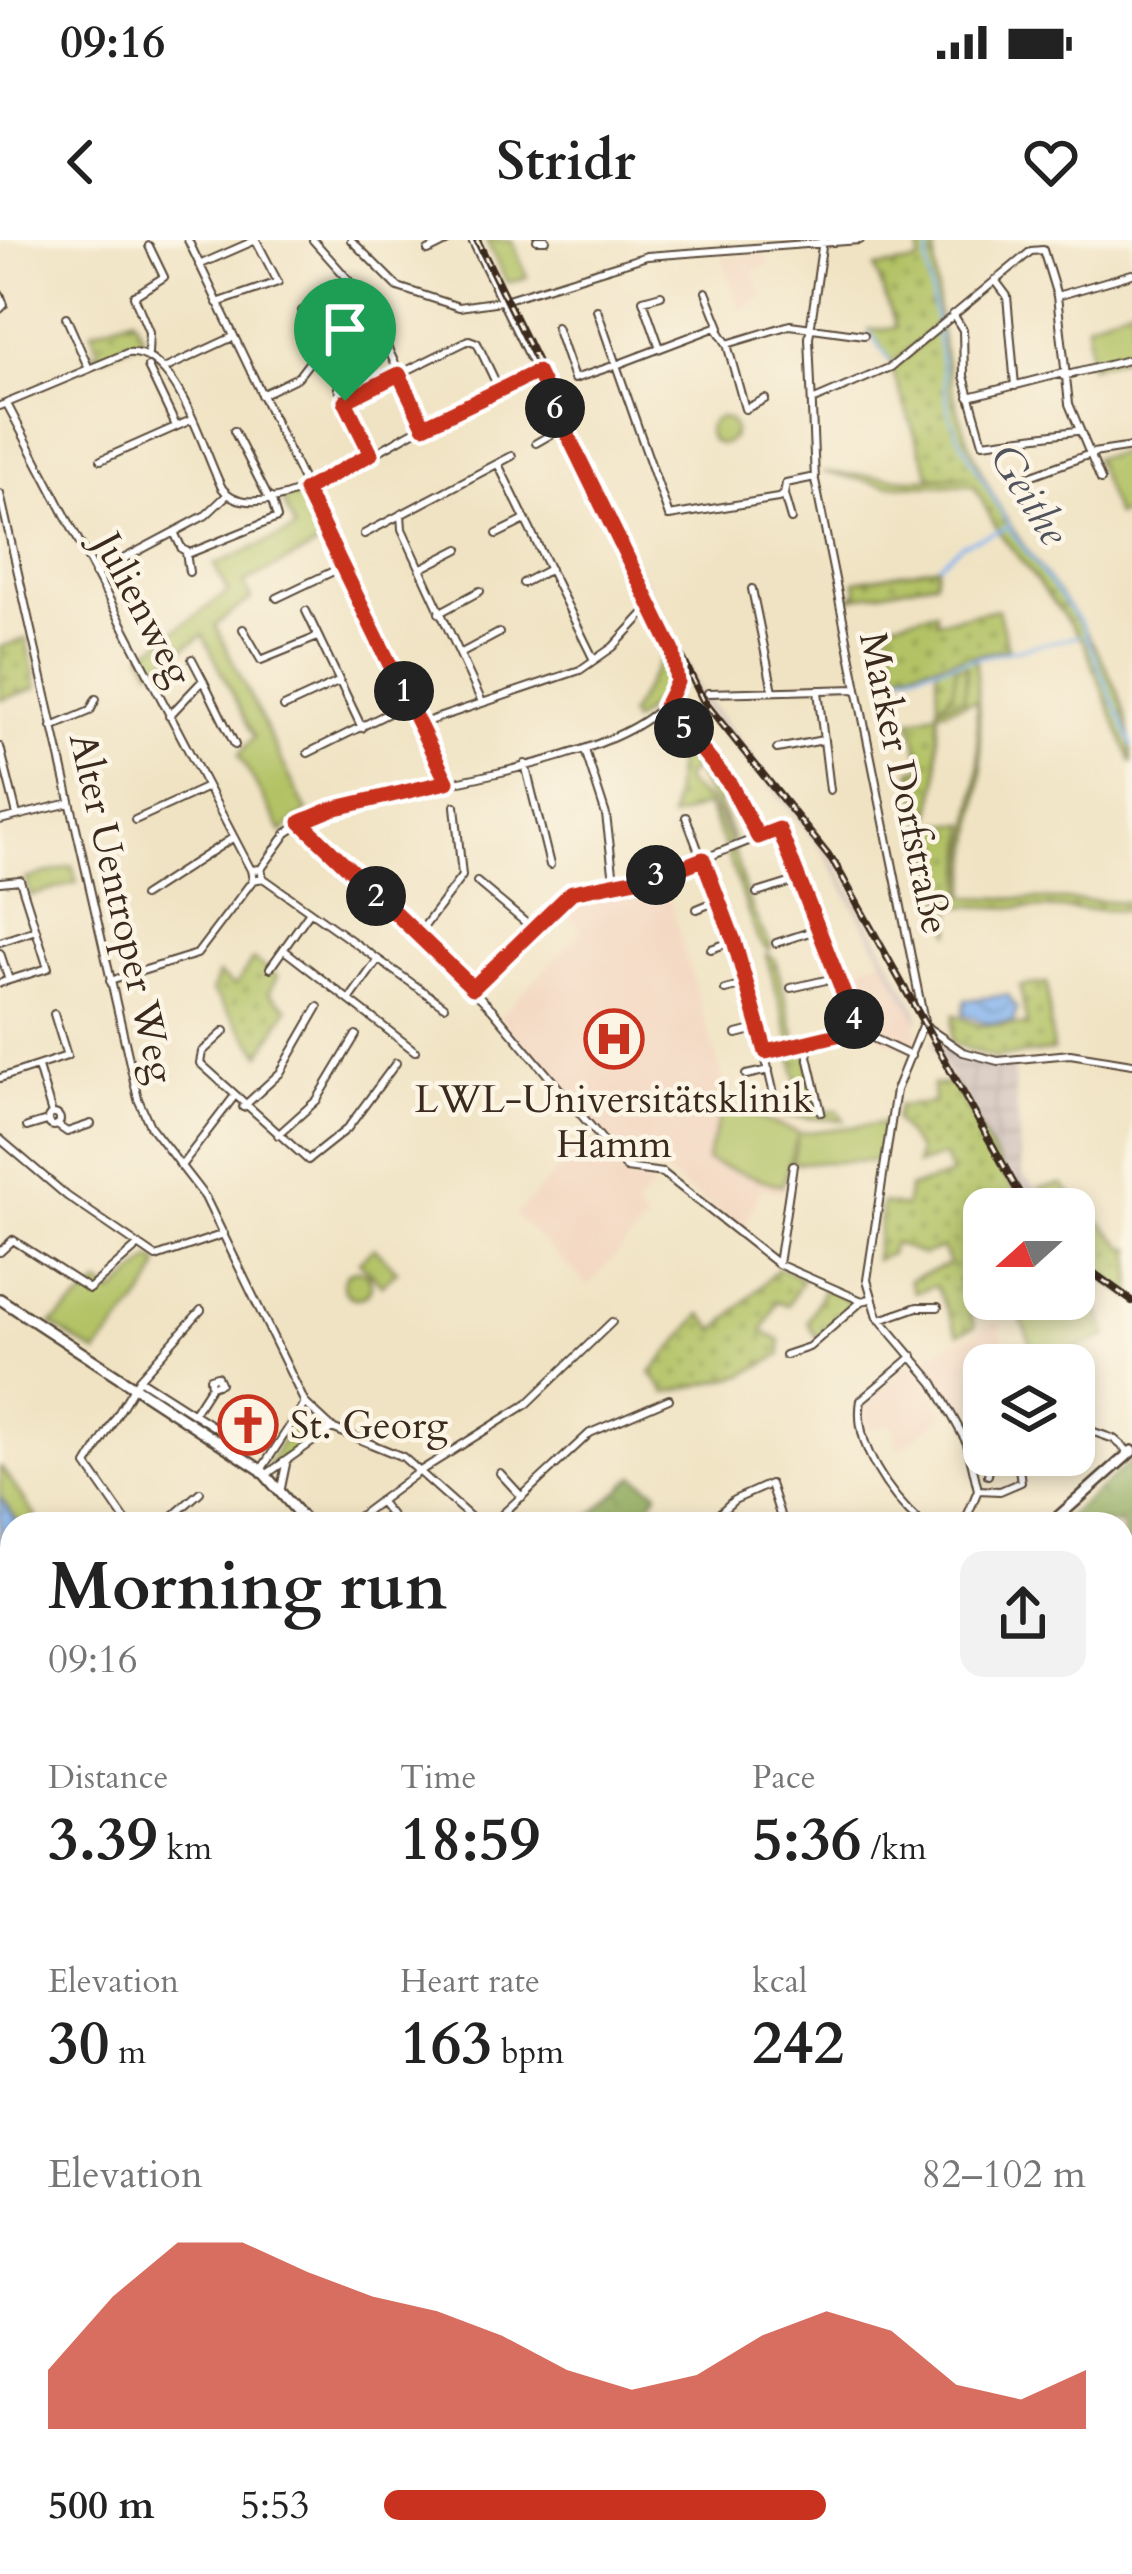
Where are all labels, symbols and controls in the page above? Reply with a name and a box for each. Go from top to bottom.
text: 09:16 [60,12,165,73]
text: Stridr [496,126,636,199]
icon: back [48,129,114,195]
icon: heart [1018,129,1084,195]
pin [294,278,396,401]
icon: arrive [312,296,378,362]
pin: 6 [525,378,585,438]
text: 6 [547,385,563,430]
water label: Geithe [976,434,1083,557]
street label: Julienweg [78,519,205,695]
street label: Marker Dorfstraße [846,627,962,939]
pin: 1 [374,661,434,721]
text: 1 [396,668,412,713]
pin: 5 [654,698,714,758]
text: 5 [676,705,692,750]
street label: Alter Uentroper Weg [56,728,188,1088]
pin: 3 [626,845,686,905]
text: 3 [648,852,664,897]
pin: 2 [346,866,406,926]
text: 2 [368,873,384,918]
pin: 4 [824,989,884,1049]
text: 4 [846,996,862,1041]
hospital icon: LWL-Universitätsklinik Hamm [583,1008,645,1070]
place label: LWL-Universitätsklinik Hamm [415,1073,814,1171]
north arrow [963,1188,1095,1320]
map controls [963,1188,1095,1476]
button: layers [963,1344,1095,1476]
church icon: St. Georg [217,1394,279,1456]
place label: St. Georg [290,1399,448,1452]
text: Morning run [48,1543,447,1632]
button: share [960,1551,1086,1677]
text: 09:16 [48,1633,138,1686]
text: Distance [48,1755,169,1800]
text: Time [400,1755,476,1800]
text: Pace [752,1755,816,1800]
text: 3.39 [48,1800,158,1881]
text: 18:59 [400,1800,540,1881]
text: 5:36 [752,1800,862,1881]
text: km [158,1826,212,1871]
text: /km [862,1826,927,1871]
text: Elevation [48,1959,179,2004]
text: Heart rate [400,1959,540,2004]
text: kcal [752,1959,807,2004]
text: 30 [48,2004,109,2085]
text: 163 [400,2004,492,2085]
text: 242 [752,2004,844,2085]
text: m [109,2030,146,2075]
text: bpm [492,2030,564,2075]
text: Elevation [48,2148,203,2201]
text: 82–102 m [921,2148,1086,2201]
text: 500 m [48,2479,154,2532]
text: 5:53 [240,2479,310,2532]

